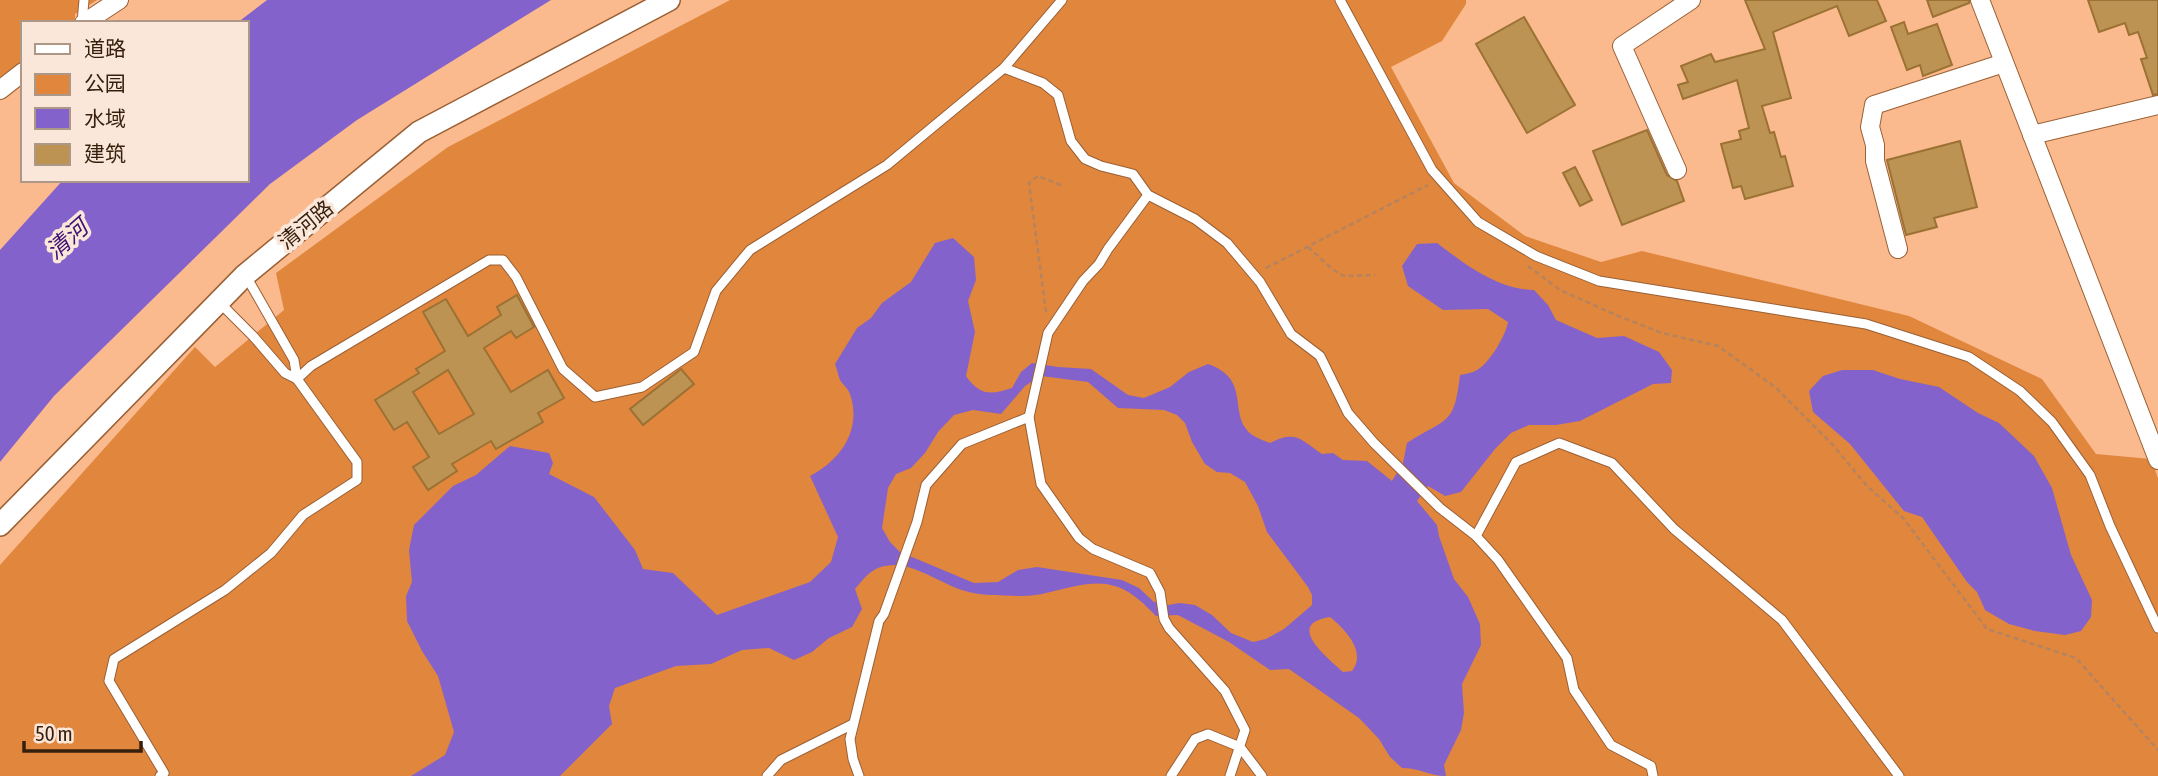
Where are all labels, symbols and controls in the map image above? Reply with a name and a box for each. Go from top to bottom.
legend [21,21,248,182]
text: 道路 [84,36,126,60]
text: 公园 [84,71,126,95]
text: 水域 [84,106,126,130]
text: 建筑 [84,141,126,165]
street label: 清河路 [273,195,337,253]
water label: 清河 [41,211,96,264]
scale bar [24,710,142,754]
text: 50 m [35,721,73,745]

